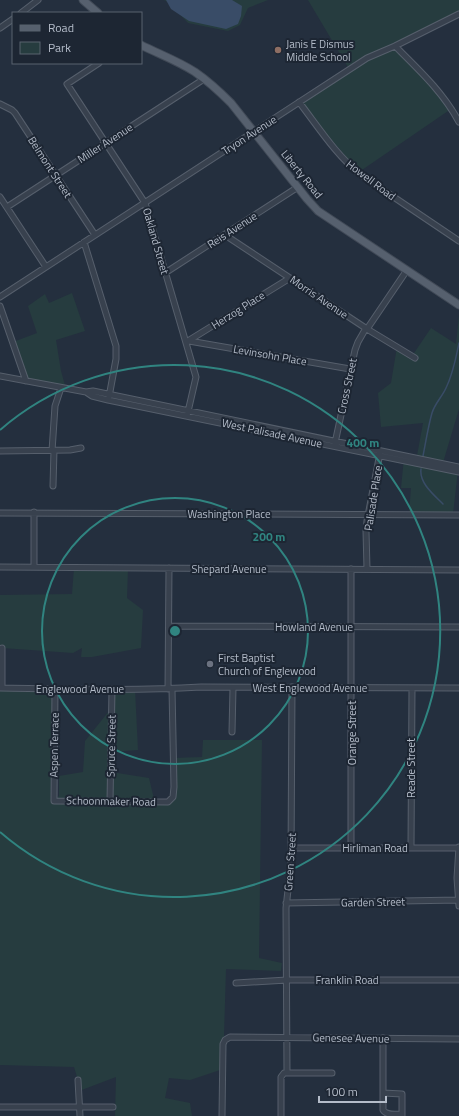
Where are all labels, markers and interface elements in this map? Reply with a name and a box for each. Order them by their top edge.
legend [12,12,142,64]
text: Road [48,18,74,37]
place label: Janis E Dismus Middle School [286,36,354,65]
text: Park [48,38,71,57]
marker: Janis E Dismus Middle School [273,45,283,55]
street label: Tryon Avenue [218,111,280,159]
street label: Miller Avenue [74,119,136,167]
street label: Belmont Street [24,133,76,201]
street label: Liberty Road [277,146,327,202]
street label: Howell Road [343,156,399,204]
street label: Oakland Street [139,206,173,276]
street label: Reis Avenue [204,208,260,252]
street label: Morris Avenue [287,272,352,323]
street label: Herzog Place [208,287,268,333]
street label: Levinsohn Place [232,341,308,369]
street label: Cross Street [333,357,361,415]
street label: West Palisade Avenue [220,415,324,452]
text: 400 m [347,433,379,452]
street label: Palisade Place [360,464,386,532]
street label: Washington Place [188,506,271,522]
text: 200 m [253,527,285,546]
street label: Shepard Avenue [191,561,267,577]
street label: Howland Avenue [275,619,353,635]
centre of rings [168,624,182,638]
place label: First Baptist Church of Englewood [218,650,316,679]
marker: First Baptist Church of Englewood [205,659,215,669]
street label: West Englewood Avenue [253,680,368,696]
street label: Englewood Avenue [36,681,125,697]
street label: Orange Street [344,701,360,765]
street label: Aspen Terrace [45,712,63,778]
street label: Spruce Street [102,714,120,777]
street label: Reade Street [403,738,419,798]
street label: Schoonmaker Road [66,792,156,810]
street label: Green Street [280,832,300,892]
street label: Hirliman Road [342,840,408,856]
street label: Garden Street [341,893,405,911]
street label: Franklin Road [315,972,379,988]
street label: Genesee Avenue [312,1029,390,1047]
scale bar [319,1078,386,1104]
text: 100 m [325,1082,358,1101]

